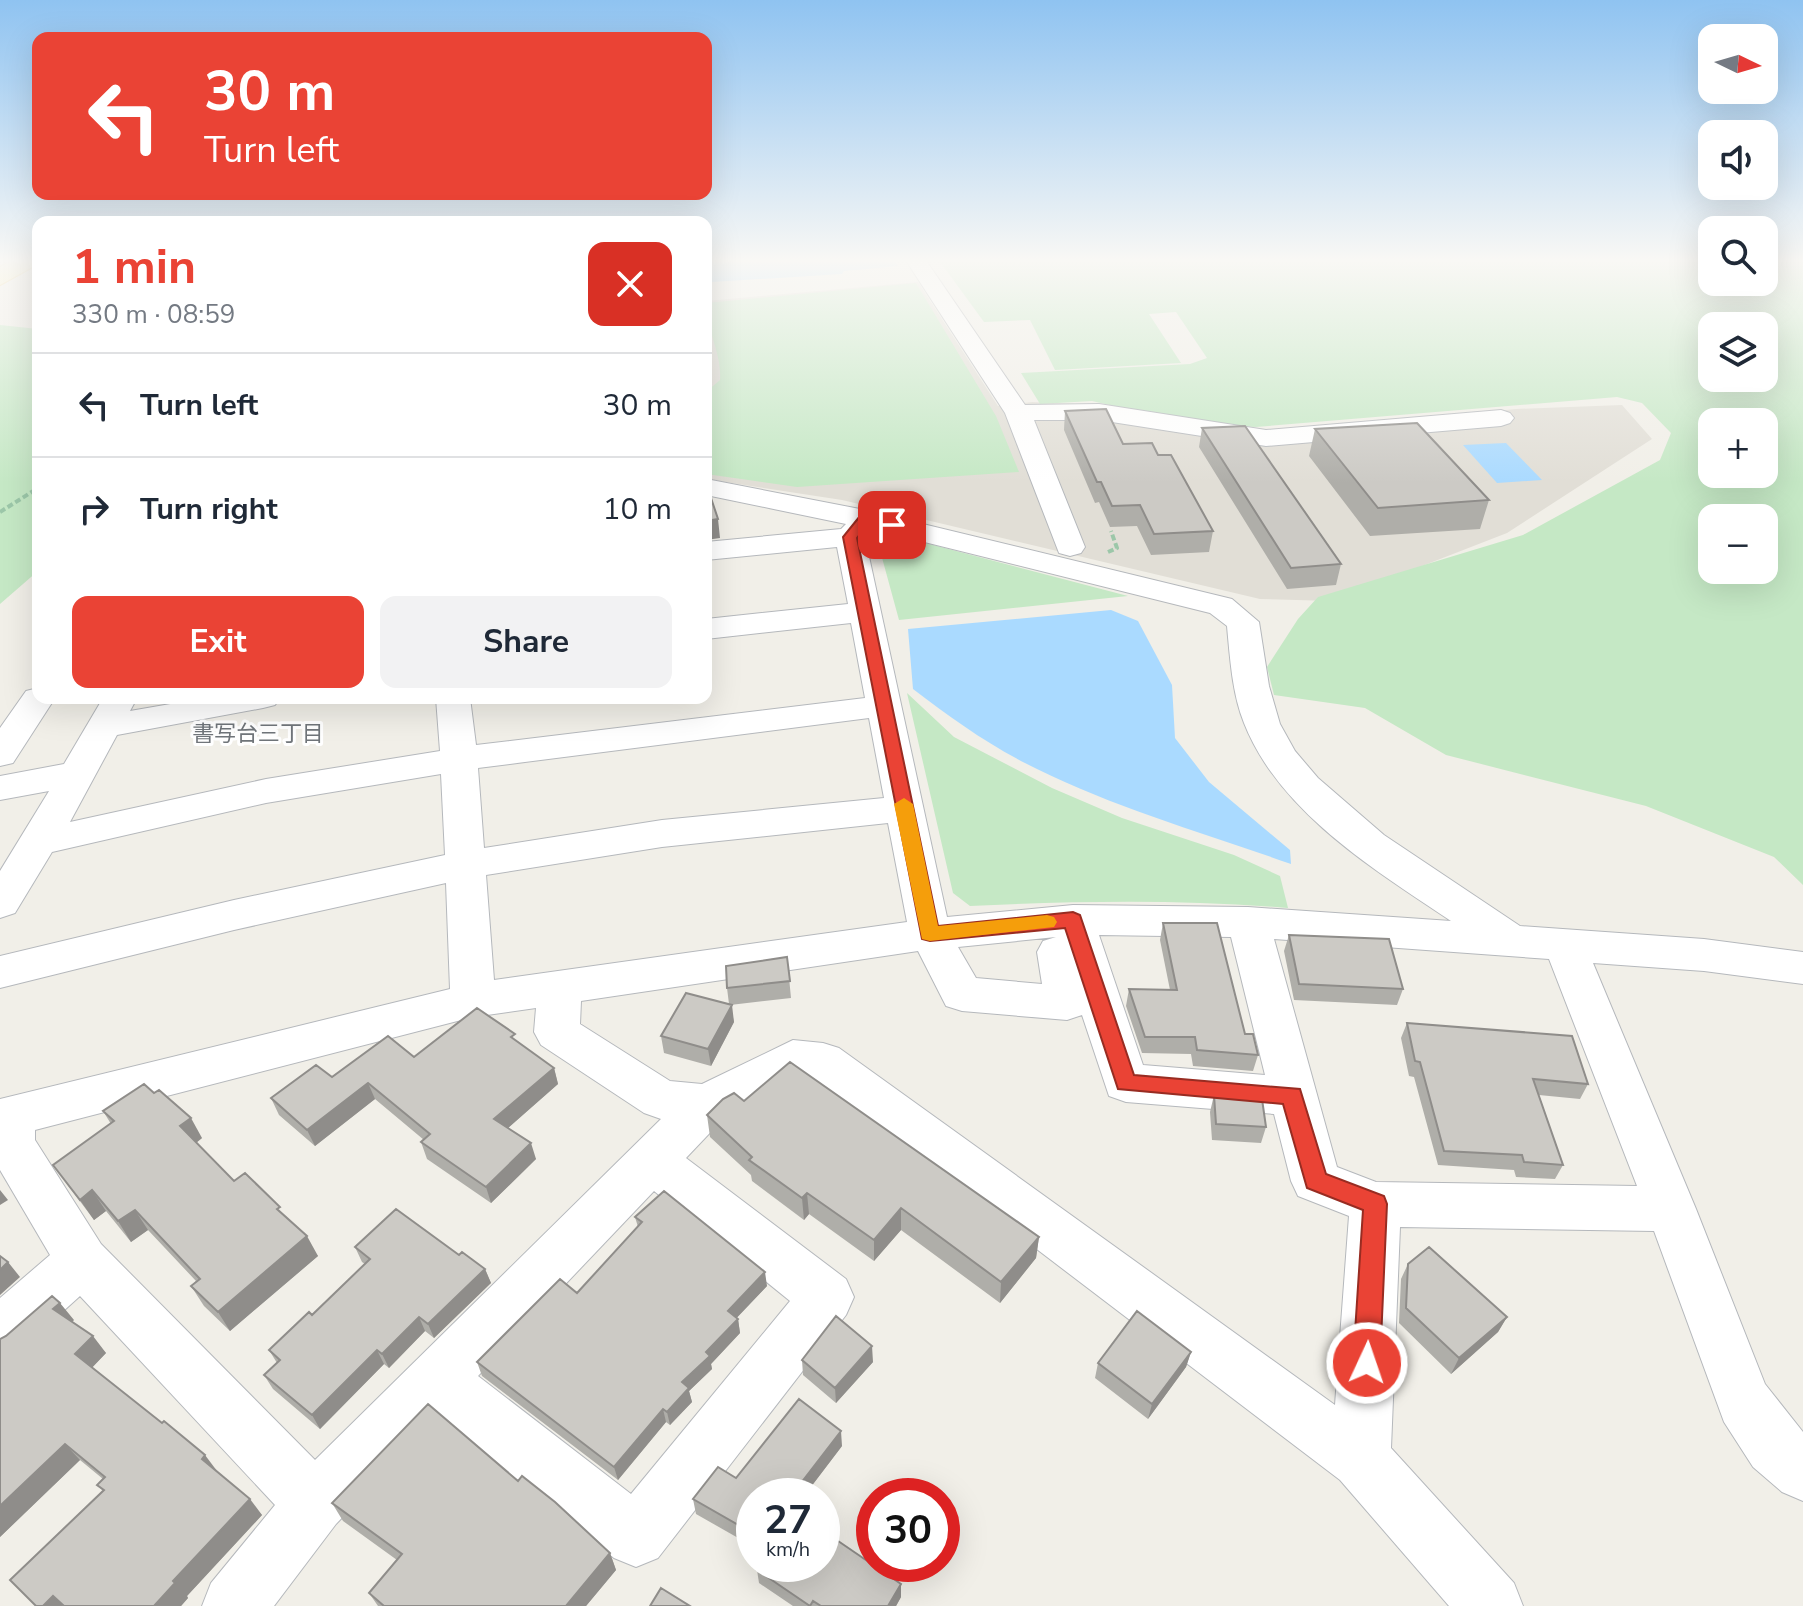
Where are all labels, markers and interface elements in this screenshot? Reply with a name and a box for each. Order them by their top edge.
north arrow [1698,24,1778,104]
map controls [1698,24,1778,584]
text: 30 m [204,53,335,130]
icon: left [72,64,176,168]
button: sound [1698,120,1778,200]
text: Turn left [204,126,339,175]
button: search [1698,216,1778,296]
text: 1 min [72,234,196,300]
button: close [588,242,672,326]
text: 330 m · 08:59 [72,297,235,332]
button: layers [1698,312,1778,392]
icon: left [72,383,116,427]
text: Turn left [140,385,258,426]
text: 30 m [603,385,672,426]
button: + [1698,408,1778,488]
icon: right [72,487,116,531]
text: Turn right [140,489,278,530]
text: 10 m [603,489,672,530]
pin [858,491,926,559]
icon: arrive [870,503,914,547]
button: − [1698,504,1778,584]
button: Exit [72,596,364,688]
button: Share [380,596,672,688]
district label: 書写台三丁目 [192,719,324,749]
position arrow [1325,1321,1409,1405]
speed limit sign: 30 [856,1478,960,1582]
text: 27 [764,1493,812,1547]
text: km/h [766,1536,810,1563]

